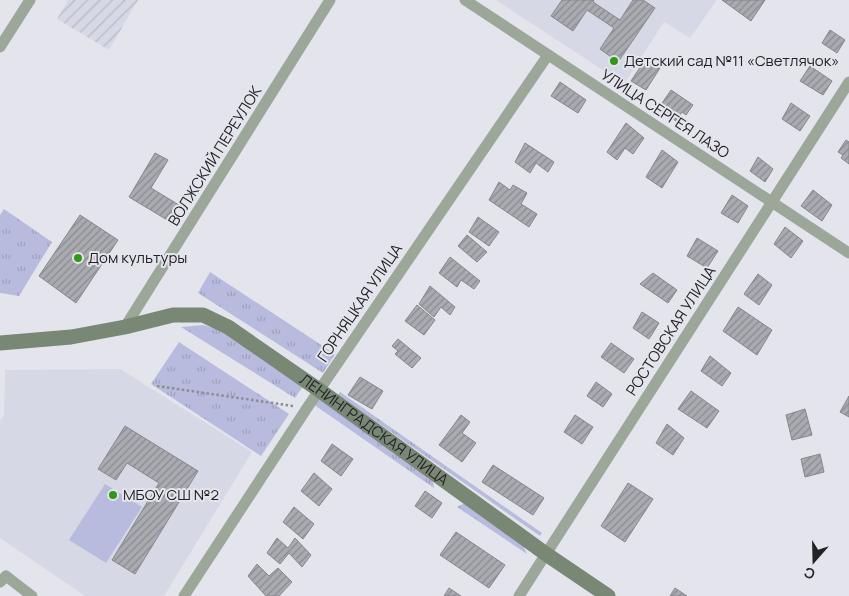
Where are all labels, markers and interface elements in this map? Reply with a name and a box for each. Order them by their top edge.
place label: Детский сад №11 «Светлячок» [624,50,839,71]
marker: Детский сад №11 «Светлячок» [608,55,620,67]
street label: УЛИЦА СЕРГЕЯ ЛАЗО [597,64,734,163]
street label: ВОЛЖСКИЙ ПЕРЕУЛОК [163,82,266,230]
street label: ГОРНЯЦКАЯ УЛИЦА [312,239,407,366]
place label: Дом культуры [88,247,187,268]
marker: Дом культуры [72,252,84,264]
street label: РОСТОВСКАЯ УЛИЦА [621,261,721,400]
street label: ЛЕНИНГРАДСКАЯ УЛИЦА [296,369,453,491]
place label: МБОУ СШ №2 [123,484,219,505]
marker: МБОУ СШ №2 [107,489,119,501]
north arrow [789,536,839,586]
text: С [801,563,817,584]

